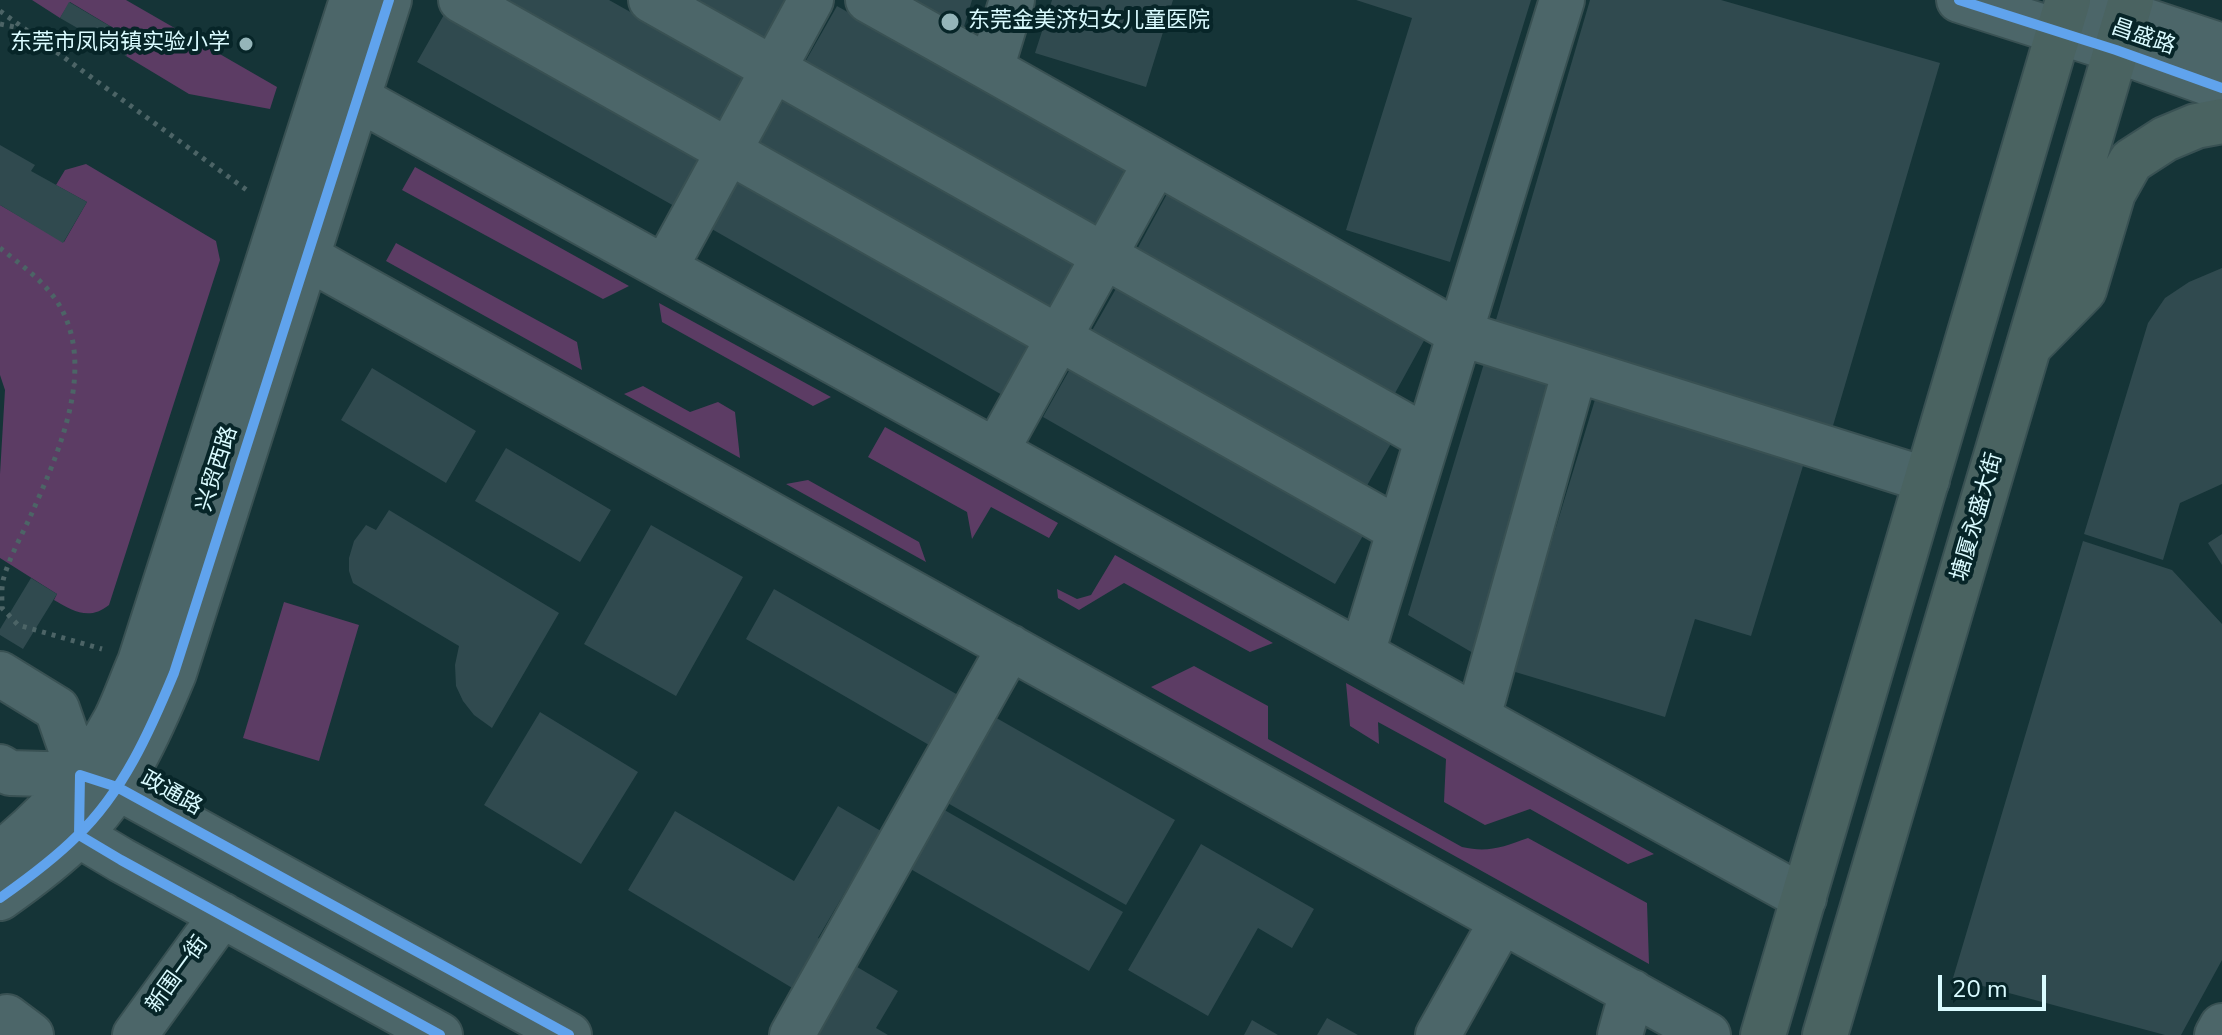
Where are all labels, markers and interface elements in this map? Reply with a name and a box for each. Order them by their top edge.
place label: 东莞金美济妇女儿童医院 [968,9,1210,35]
marker: 东莞金美济妇女儿童医院 [939,11,961,33]
street label: 昌盛路 [2108,15,2178,61]
place label: 东莞市凤岗镇实验小学 [10,31,230,57]
marker: 东莞市凤岗镇实验小学 [237,35,255,53]
street label: 兴贸西路 [192,423,244,515]
street label: 塘厦永盛大街 [1947,450,2009,584]
street label: 政通路 [136,766,206,822]
street label: 新围一街 [141,932,215,1018]
scale bar [1942,959,2050,1009]
text: 20 m [1952,973,2008,1005]

